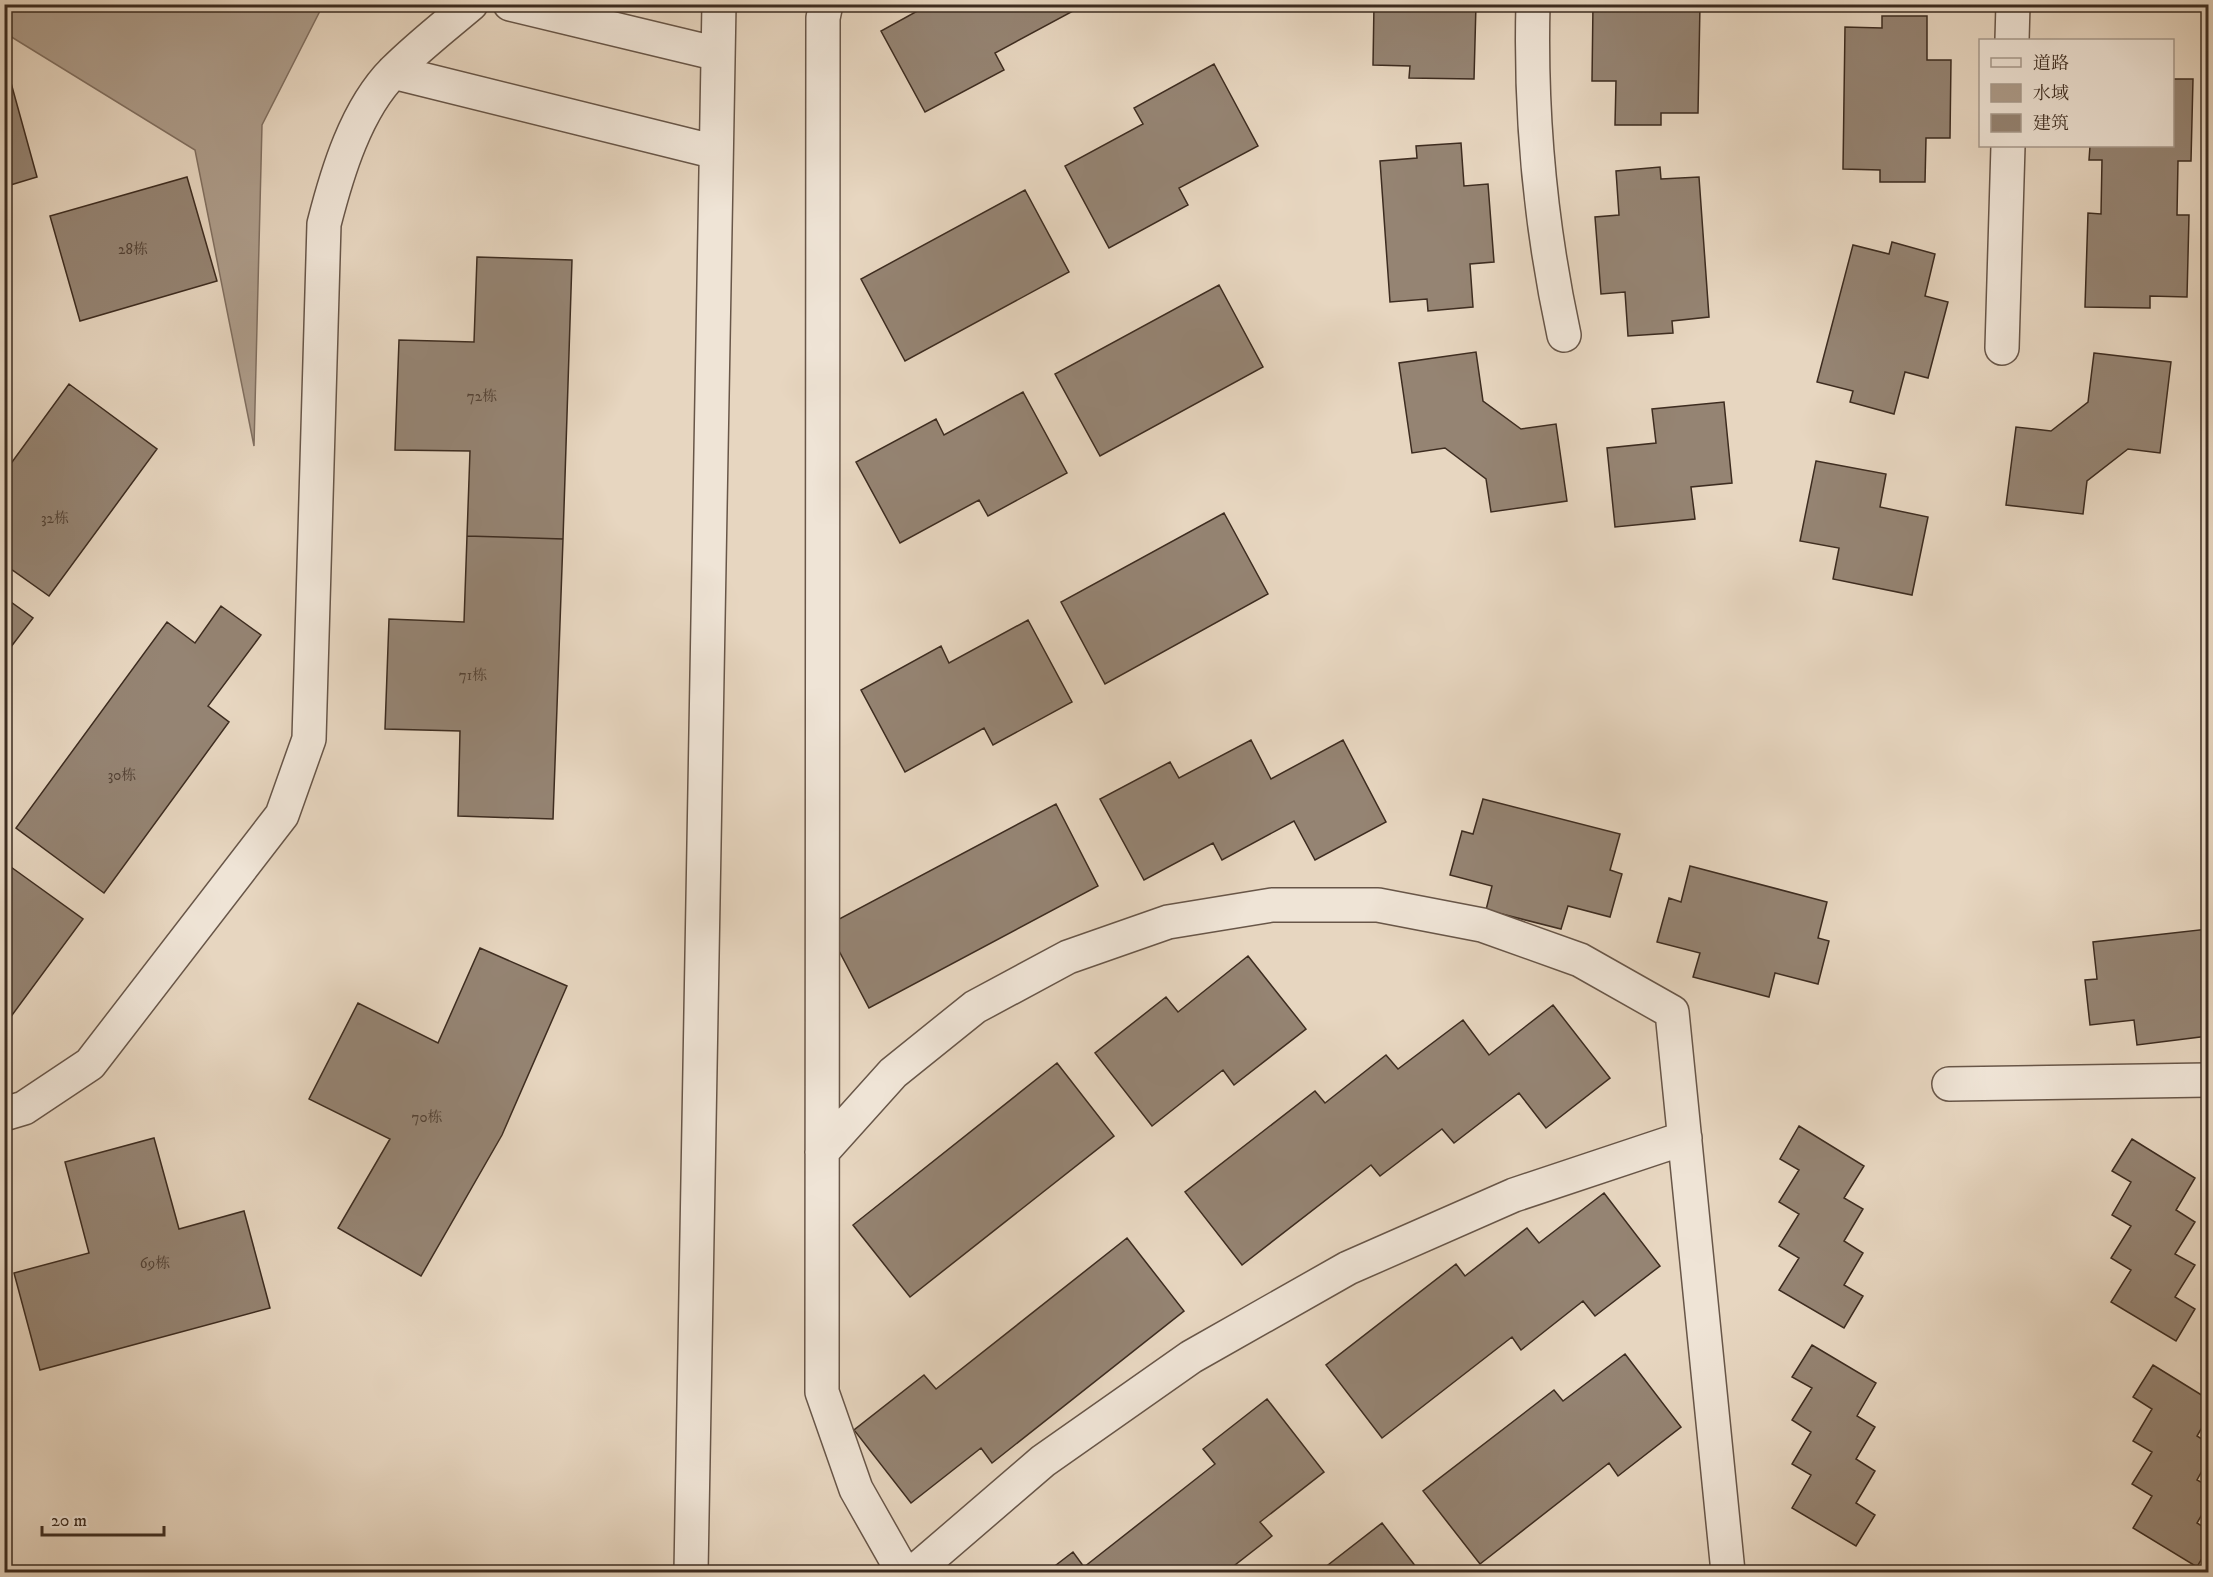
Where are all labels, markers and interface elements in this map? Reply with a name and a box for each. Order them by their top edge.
legend [1979,39,2174,147]
text: 道路 [2033,53,2069,75]
text: 水域 [2033,83,2069,105]
text: 建筑 [2033,113,2069,135]
house number: 28栋 [118,240,148,259]
house number: 72栋 [467,387,497,406]
house number: 32栋 [41,509,69,528]
house number: 71栋 [459,666,487,685]
house number: 30栋 [108,766,136,785]
house number: 70栋 [412,1108,442,1127]
house number: 69栋 [140,1254,170,1273]
scale bar [42,1499,164,1537]
text: 20 m [51,1510,87,1532]

